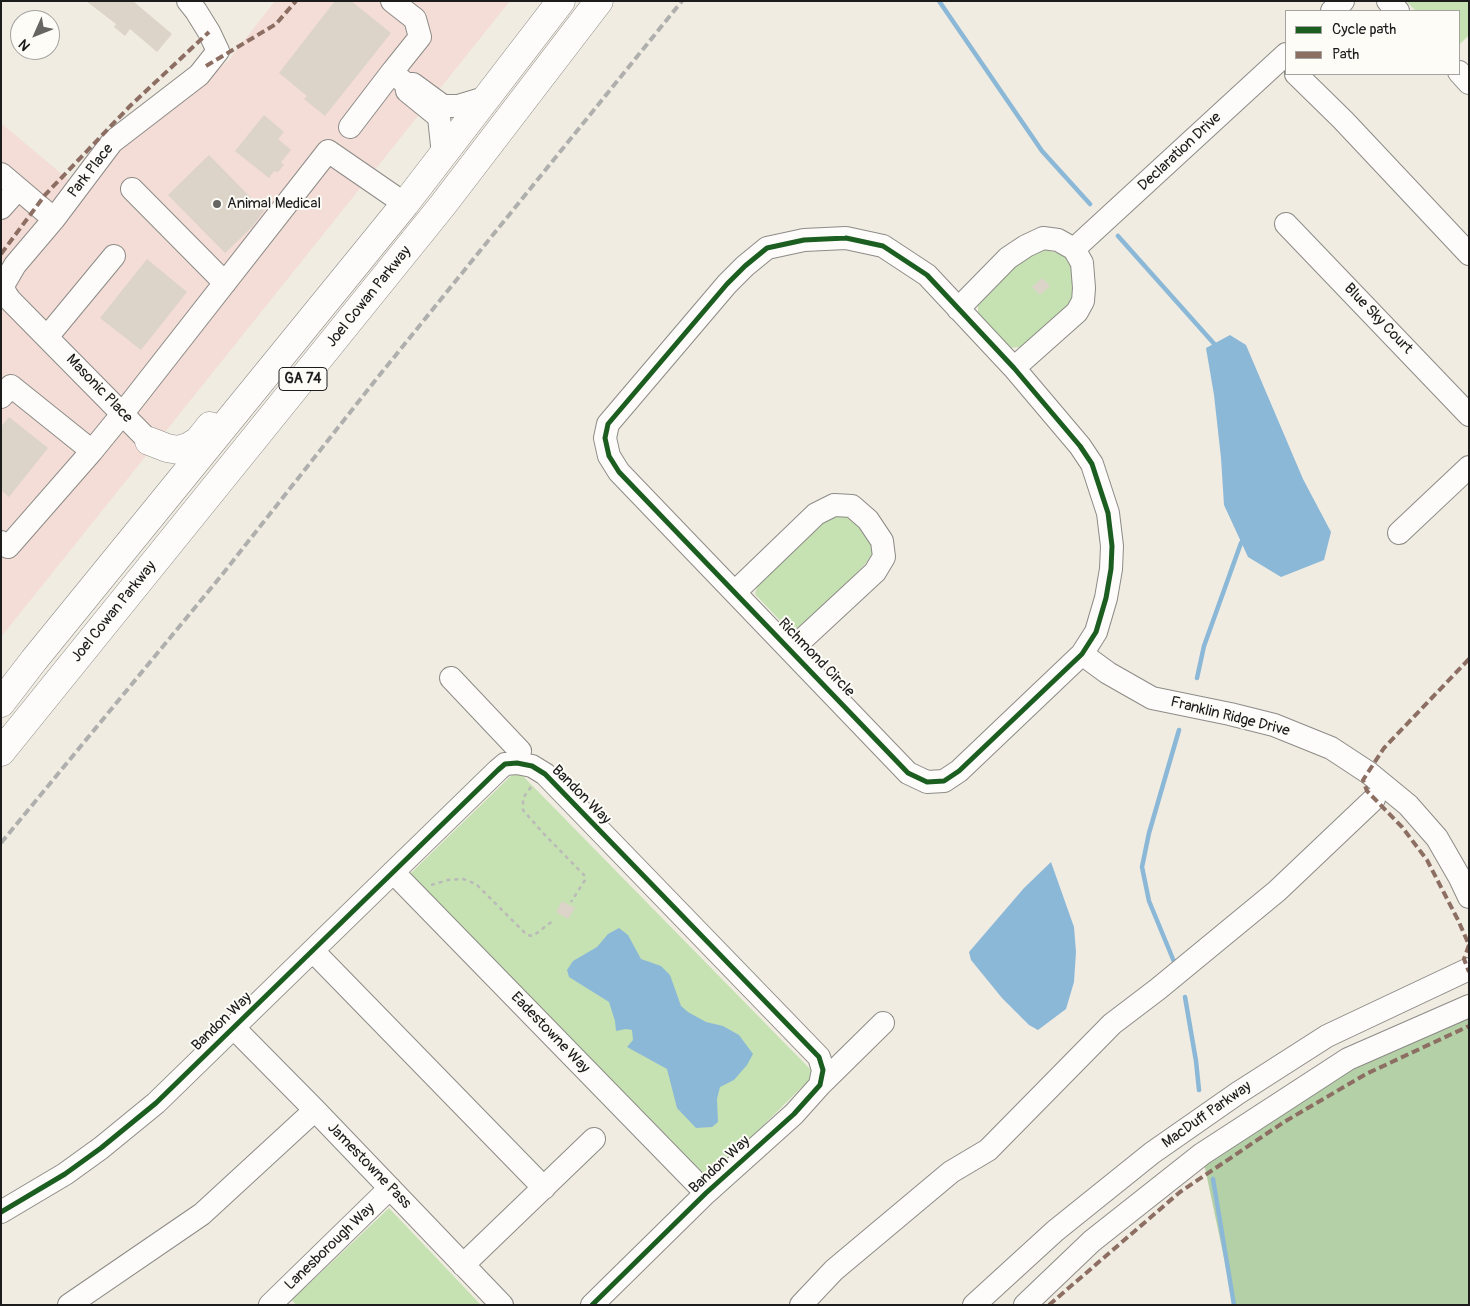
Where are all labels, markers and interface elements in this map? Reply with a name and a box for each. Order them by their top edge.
north arrow [10,10,60,60]
legend [1285,10,1460,75]
text: Cycle path [1332,20,1396,39]
text: N [15,36,34,54]
text: Path [1332,45,1359,64]
street label: Declaration Drive [1135,109,1225,195]
street label: Park Place [64,140,118,202]
place label: Animal Medical [227,195,321,213]
marker: Animal Medical [211,198,223,210]
street label: Joel Cowan Parkway [323,243,415,351]
street label: Blue Sky Court [1340,280,1416,358]
street label: Masonic Place [62,351,136,427]
road number: GA 74 [279,368,327,390]
street label: Joel Cowan Parkway [68,558,160,666]
street label: Richmond Circle [774,615,858,701]
street label: Franklin Ridge Drive [1168,693,1292,741]
street label: Bandon Way [548,762,614,828]
street label: Bandon Way [188,989,256,1055]
street label: Eadestowne Way [507,989,593,1077]
street label: MacDuff Parkway [1159,1078,1255,1152]
street label: Jamestowne Pass [323,1119,415,1213]
street label: Bandon Way [686,1132,754,1198]
street label: Lanesborough Way [281,1200,379,1294]

